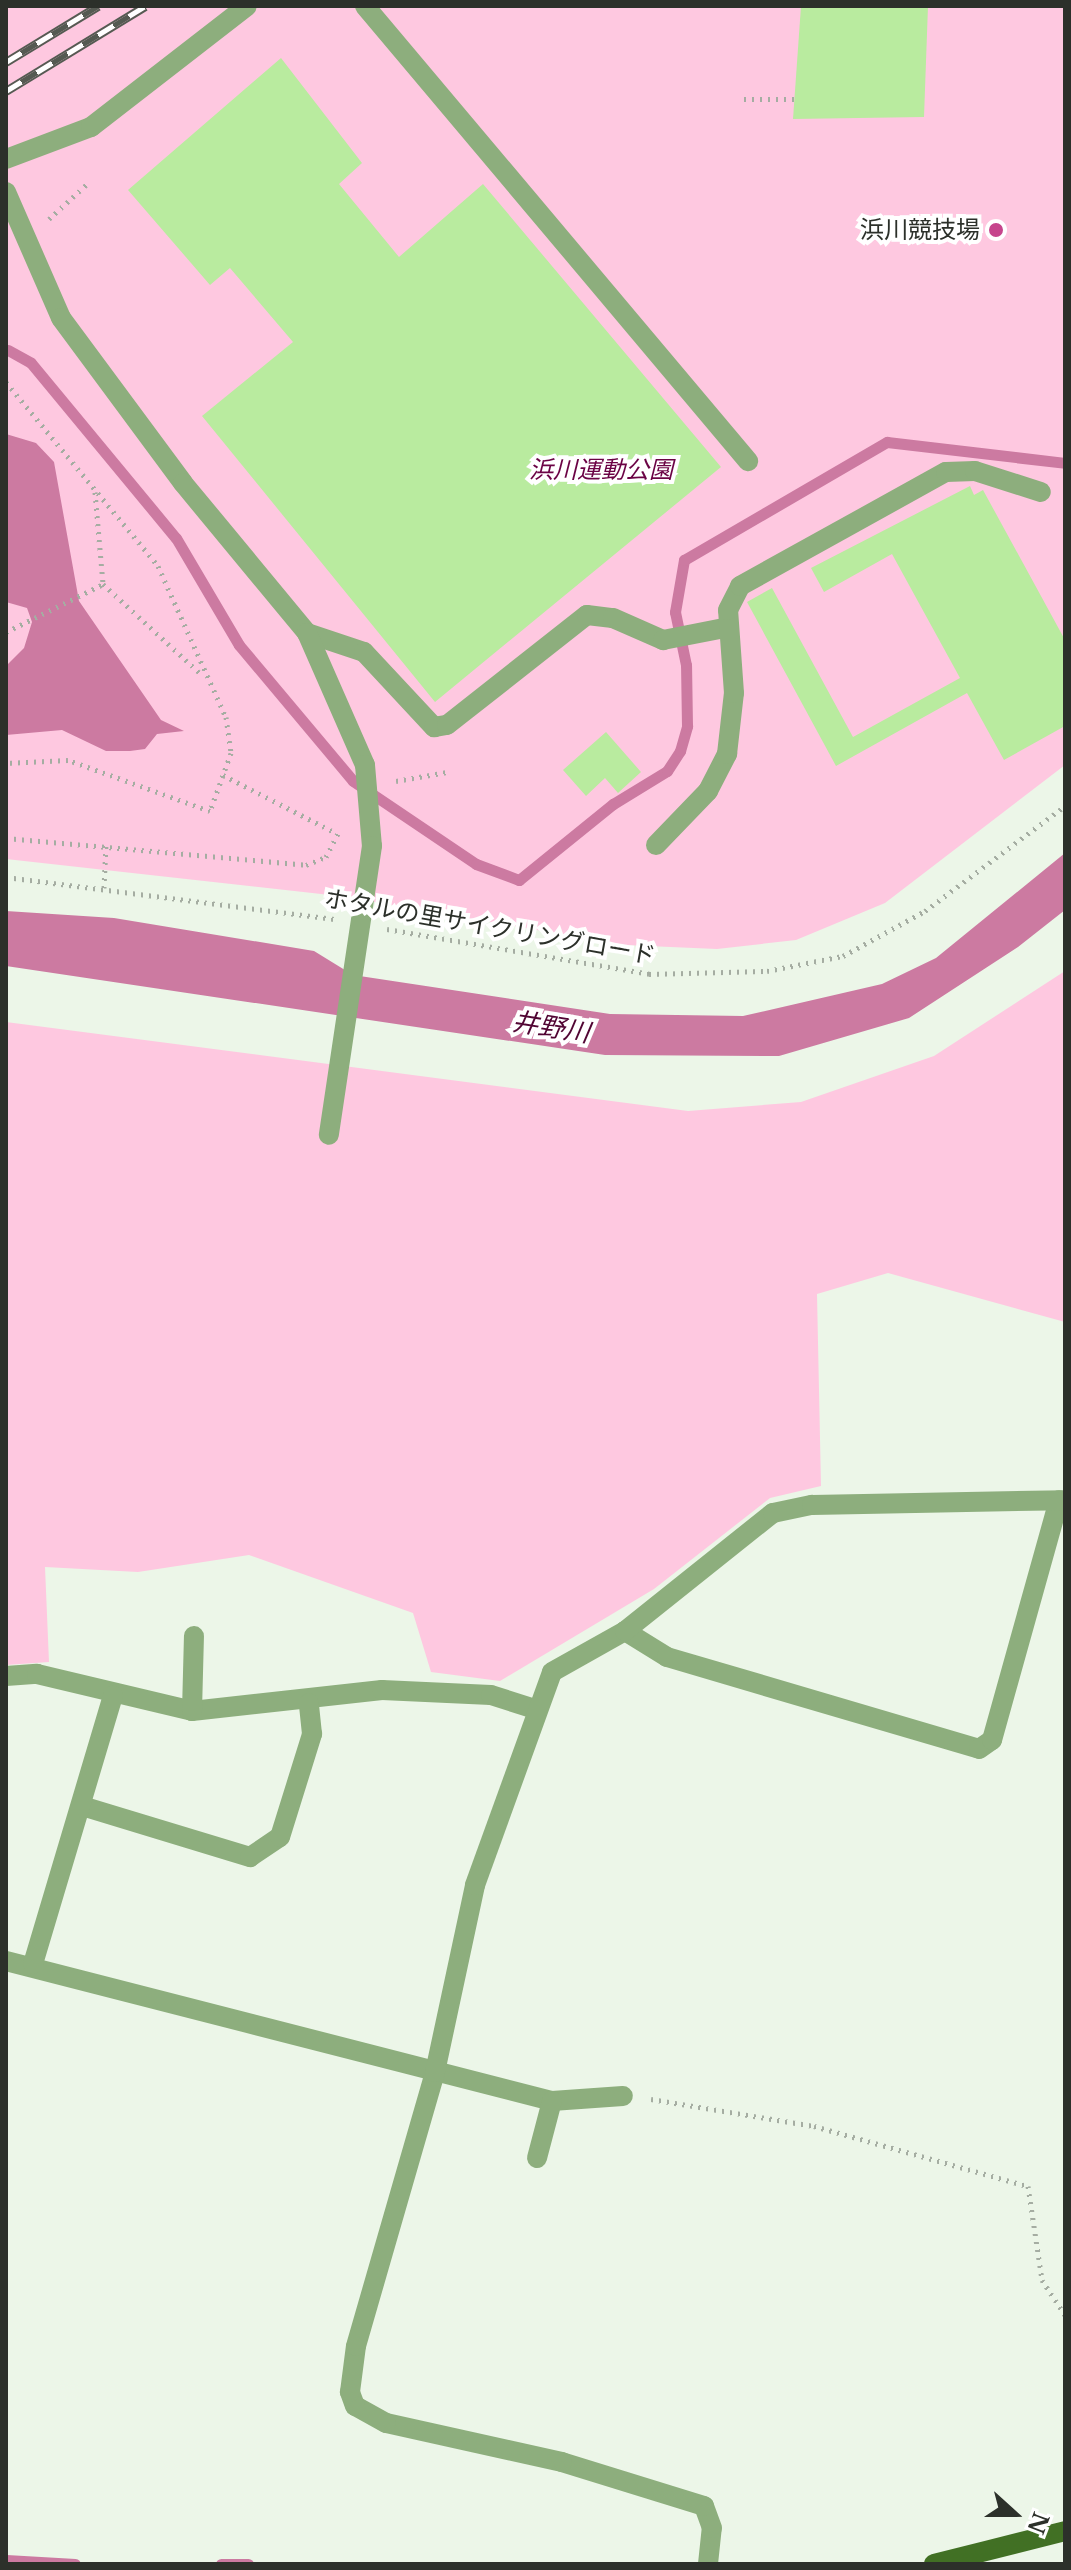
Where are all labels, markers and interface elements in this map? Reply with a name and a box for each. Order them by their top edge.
place label: 浜川競技場 [860,216,980,244]
marker: 浜川競技場 [987,221,1005,239]
park label: 浜川運動公園 [529,456,673,484]
street label: ホタルの里サイクリングロード [322,884,658,970]
water label: 井野川 [510,1006,592,1050]
north arrow [975,2474,1055,2554]
text: N [1022,2508,1054,2537]

